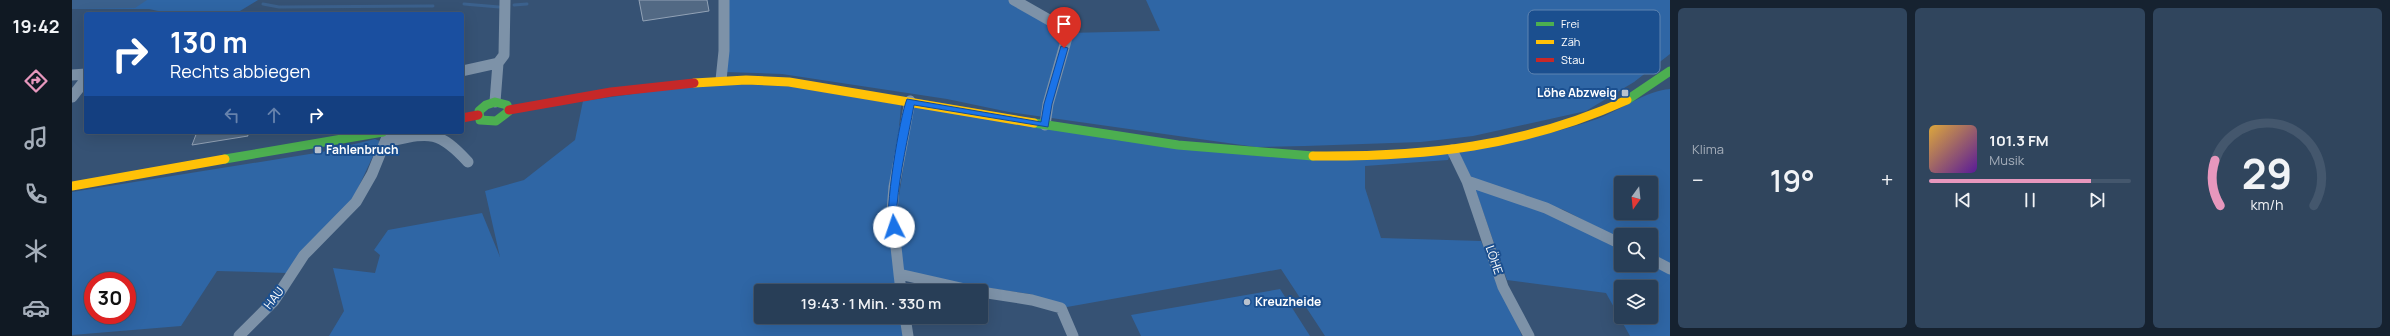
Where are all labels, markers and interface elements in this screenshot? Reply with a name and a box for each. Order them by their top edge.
pin [1047,7.0,1081,48]
legend [1528,10,1660,74]
icon: arrive [1053,13,1075,35]
text: 19:42 [13,14,59,38]
text: Frei [1561,16,1579,31]
text: 130 m [170,23,248,61]
icon: right [104,28,156,80]
text: Zäh [1561,34,1580,49]
text: Stau [1561,52,1585,67]
text: Rechts abbiegen [170,59,310,83]
icon: directions [22,67,50,95]
place label: Löhe Abzweig [1537,84,1617,101]
marker: Löhe Abzweig [1620,88,1630,98]
icon: left [221,104,243,126]
icon: ahead [263,104,285,126]
icon: right [305,104,327,126]
icon: music [22,124,50,152]
text: 101.3 FM [1989,130,2049,151]
text: Klima [1692,140,1724,158]
place label: Fahlenbruch [326,141,398,158]
marker: Fahlenbruch [313,145,323,155]
text: 29 [2242,145,2293,201]
text: Musik [1989,151,2024,169]
text: 19° [1770,160,1815,201]
text: − [1692,165,1704,195]
text: + [1881,165,1893,195]
north arrow [1614,176,1658,220]
map controls [1614,176,1658,324]
icon: phone [22,180,50,208]
icon: previous [1952,189,1974,211]
icon: pause [2019,189,2041,211]
icon: next [2086,189,2108,211]
text: km/h [2251,195,2284,214]
position arrow [873,206,915,248]
button: search [1614,228,1658,272]
icon: climate [22,237,50,265]
street label: LÖHE [1482,243,1507,277]
speed limit sign: 30 [84,272,136,324]
button: layers [1614,280,1658,324]
street label: HAU [260,283,288,312]
text: 19:43 · 1 Min. · 330 m [801,293,941,314]
place label: Kreuzheide [1255,293,1321,310]
icon: car [22,294,50,322]
marker: Kreuzheide [1242,297,1252,307]

